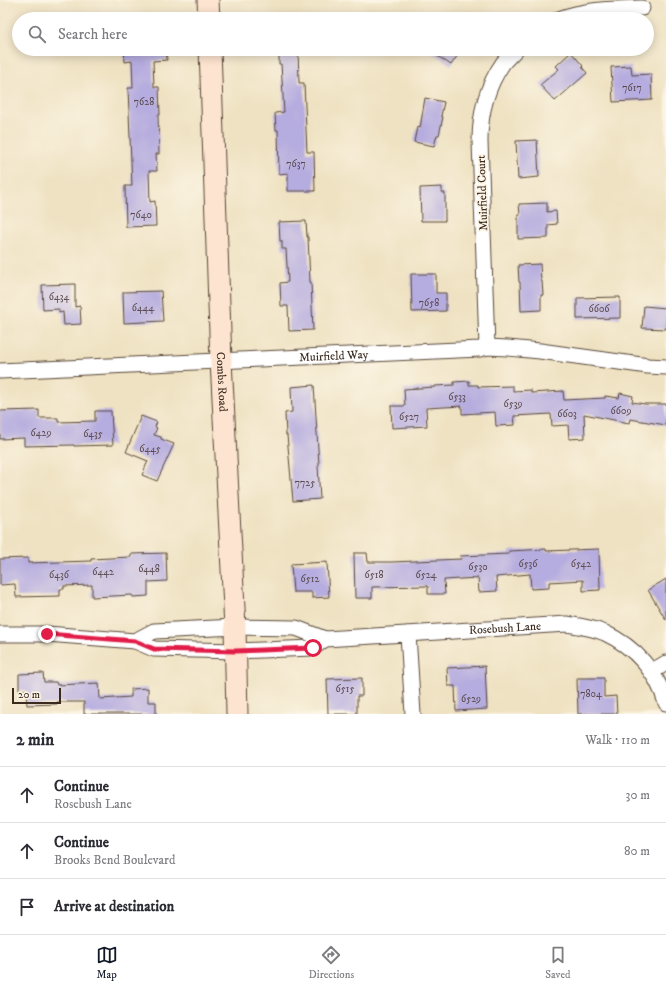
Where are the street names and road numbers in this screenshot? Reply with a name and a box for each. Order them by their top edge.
street label: Muirfield Court [474,155,491,231]
street label: Muirfield Way [299,347,369,365]
street label: Combs Road [213,352,231,412]
street label: Rosebush Lane [469,619,542,638]

